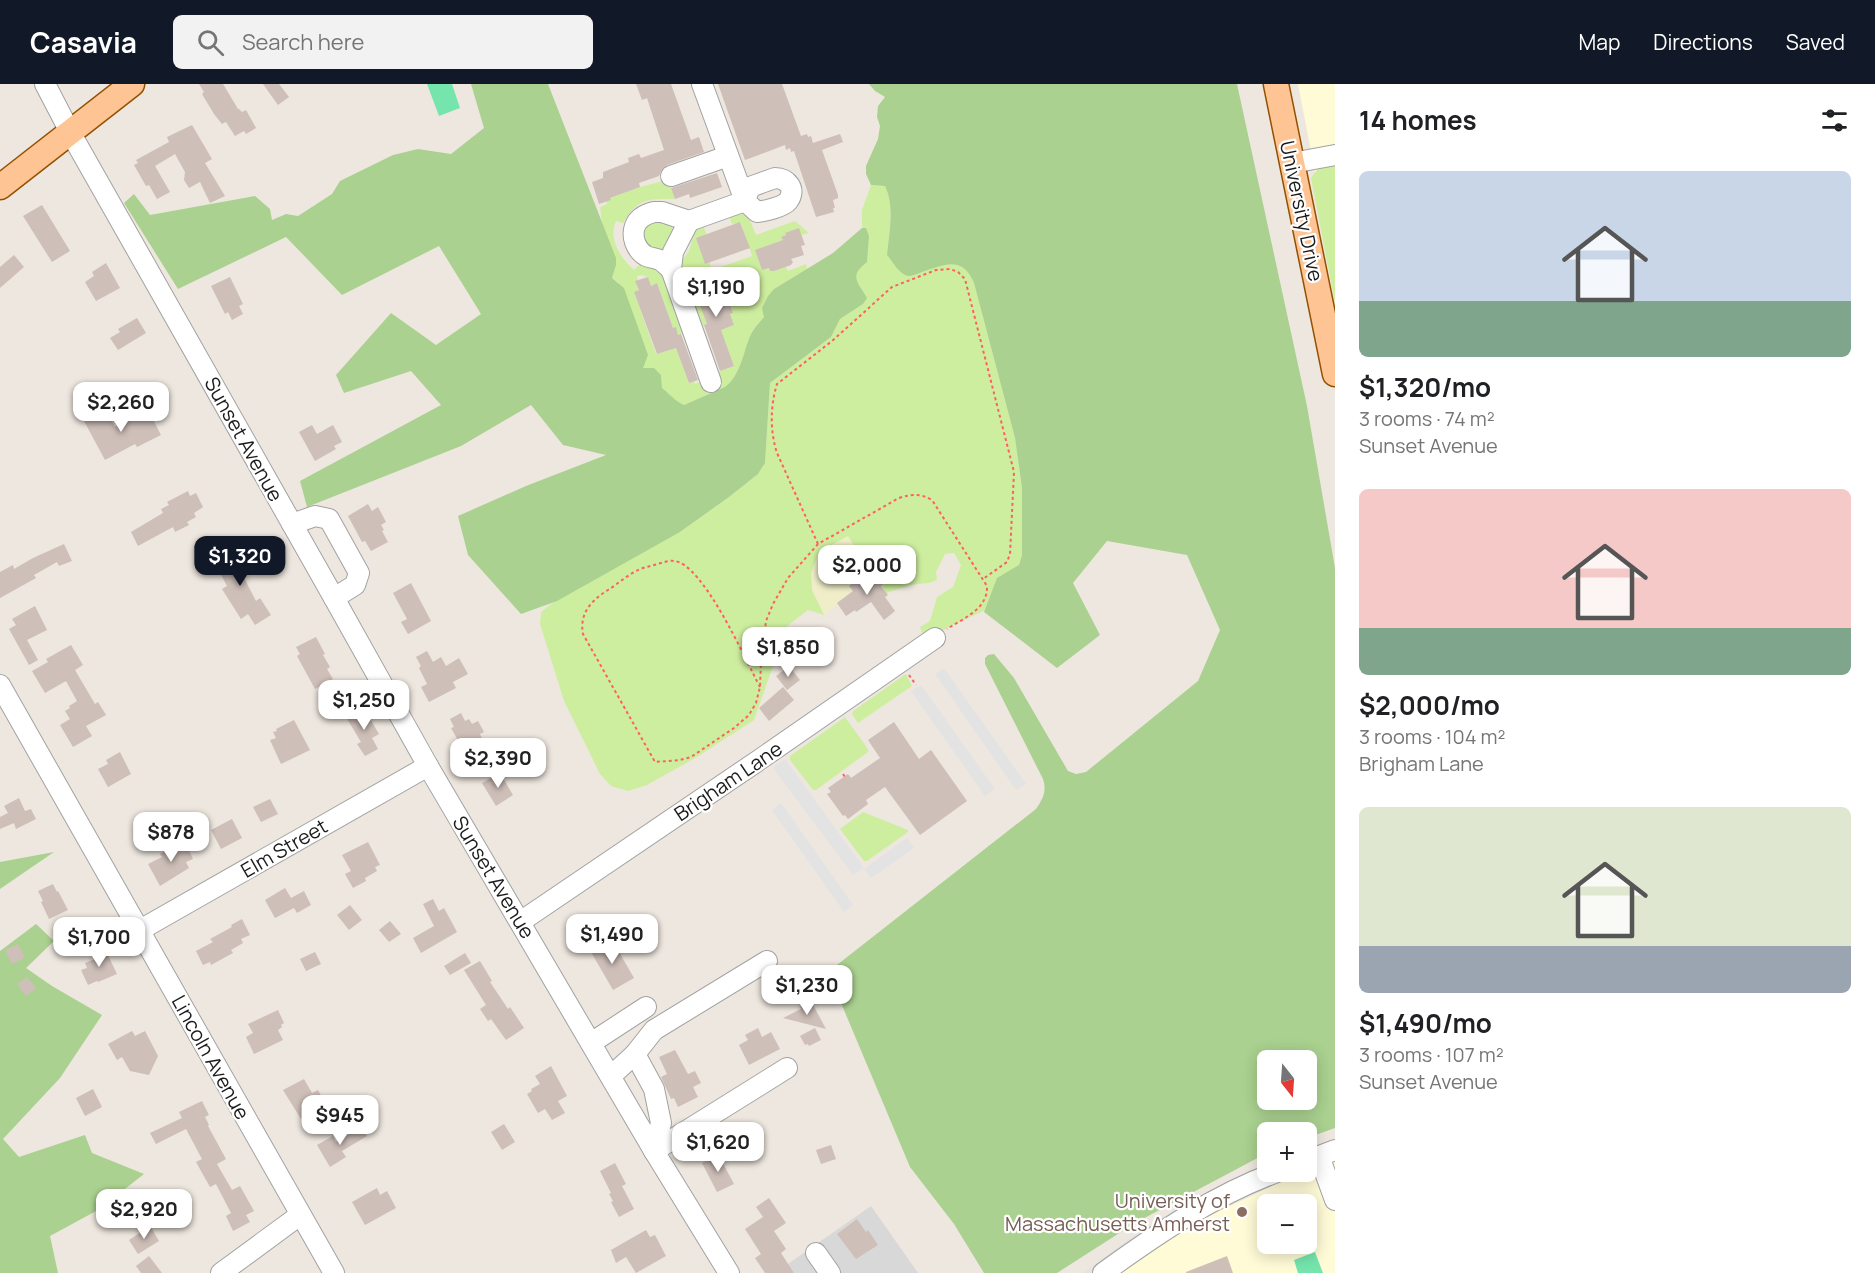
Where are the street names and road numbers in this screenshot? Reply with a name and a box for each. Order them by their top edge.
street label: University Drive [1274,138,1330,284]
street label: Sunset Avenue [199,372,289,506]
street label: Brigham Lane [669,735,787,827]
street label: Sunset Avenue [447,811,541,943]
street label: Elm Street [236,812,332,884]
street label: Lincoln Avenue [166,990,256,1124]

